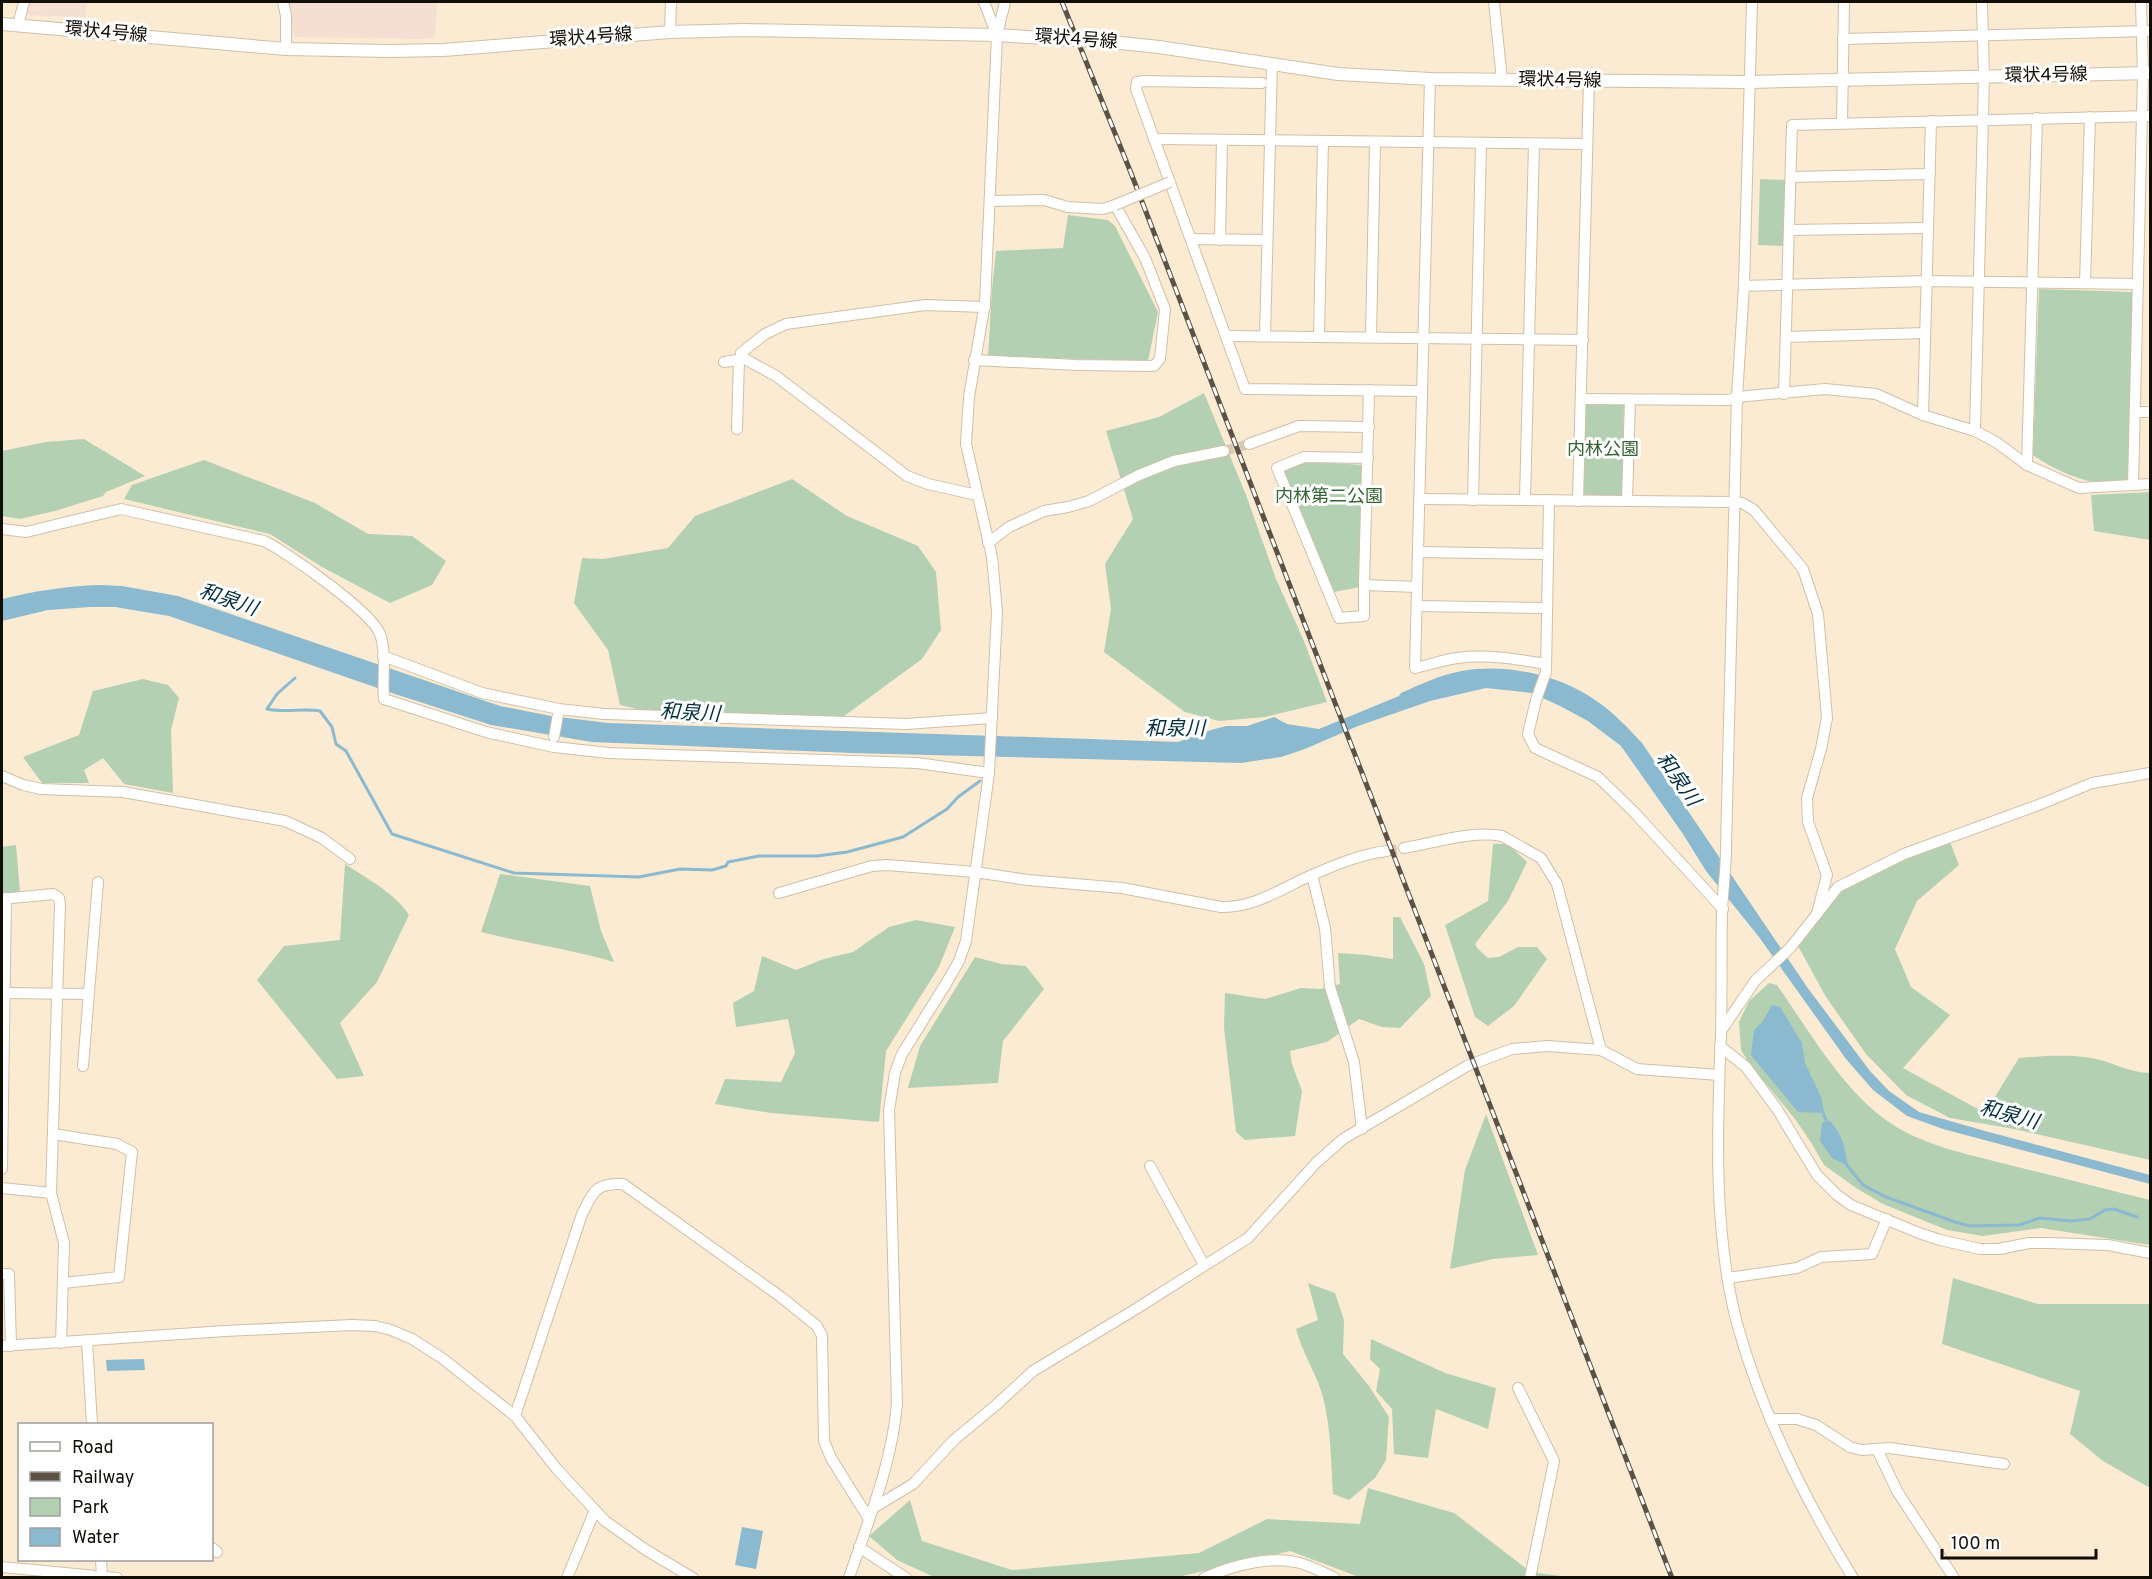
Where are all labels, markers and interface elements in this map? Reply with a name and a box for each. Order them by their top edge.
street label: 環状4号線 [64,18,148,48]
street label: 環状4号線 [549,24,633,52]
street label: 環状4号線 [1034,26,1118,54]
street label: 環状4号線 [2004,64,2088,88]
street label: 環状4号線 [1518,69,1602,93]
park label: 内林公園 [1567,439,1639,462]
park label: 内林第二公園 [1275,486,1383,509]
water label: 和泉川 [195,579,262,624]
water label: 和泉川 [659,699,723,729]
water label: 和泉川 [1145,717,1207,743]
water label: 和泉川 [1649,748,1706,814]
water label: 和泉川 [1977,1096,2043,1137]
legend [18,1423,213,1561]
text: Road [72,1437,114,1460]
text: Railway [72,1467,134,1490]
text: Park [72,1497,109,1520]
scale bar [1942,1522,2096,1560]
text: Water [72,1527,119,1550]
text: 100 m [1951,1533,2000,1556]

